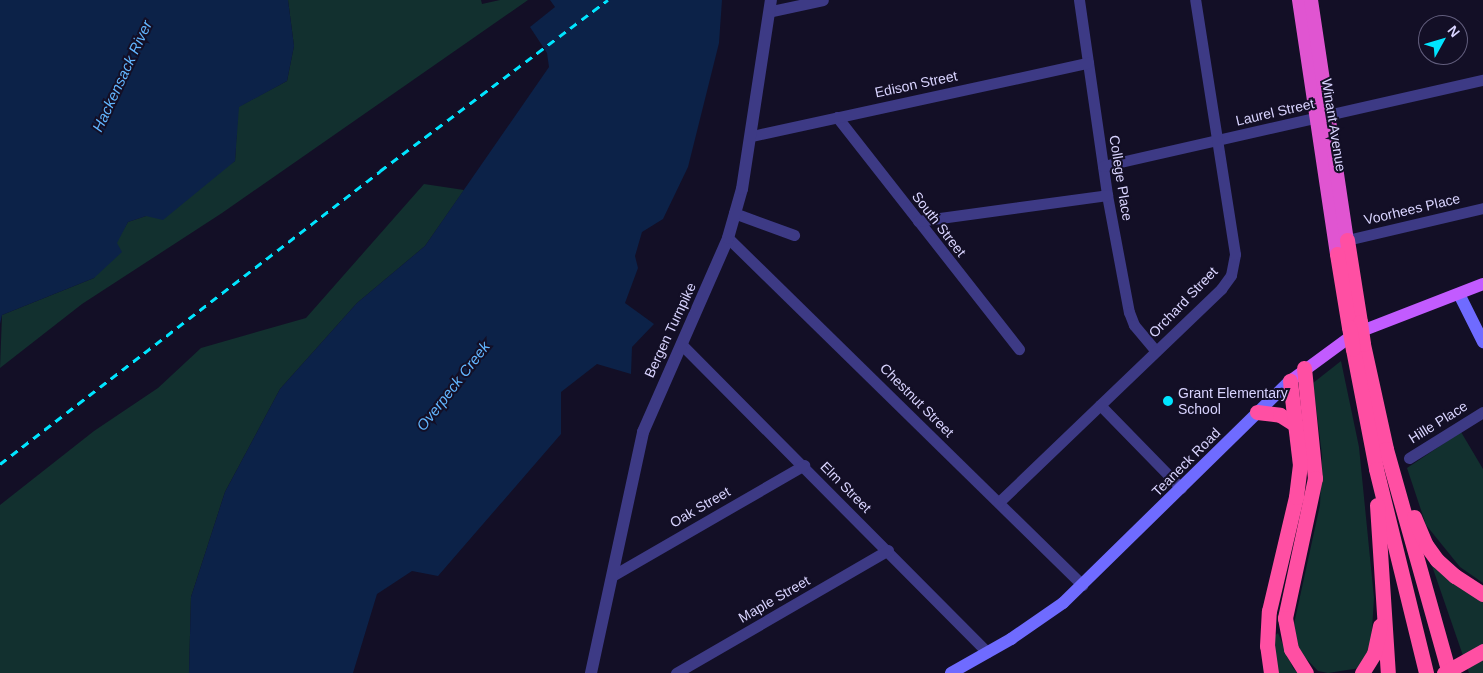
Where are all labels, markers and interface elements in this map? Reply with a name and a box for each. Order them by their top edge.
north arrow [1418,15,1468,65]
water label: Hackensack River [88,17,156,135]
text: N [1444,22,1463,40]
street label: Edison Street [873,67,959,101]
street label: Winant Avenue [1318,77,1350,173]
street label: Laurel Street [1234,95,1316,129]
street label: College Place [1106,134,1136,222]
street label: South Street [908,188,970,260]
street label: Voorhees Place [1362,190,1462,228]
street label: Orchard Street [1145,263,1221,341]
street label: Bergen Turnpike [641,280,699,380]
water label: Overpeck Creek [413,338,493,434]
street label: Chestnut Street [877,360,957,440]
place label: Grant Elementary School [1178,385,1288,418]
marker: Grant Elementary School [1162,395,1174,407]
street label: Hille Place [1406,397,1470,447]
street label: Teaneck Road [1148,424,1224,500]
street label: Elm Street [817,458,875,516]
street label: Oak Street [667,483,733,531]
street label: Maple Street [735,572,813,626]

